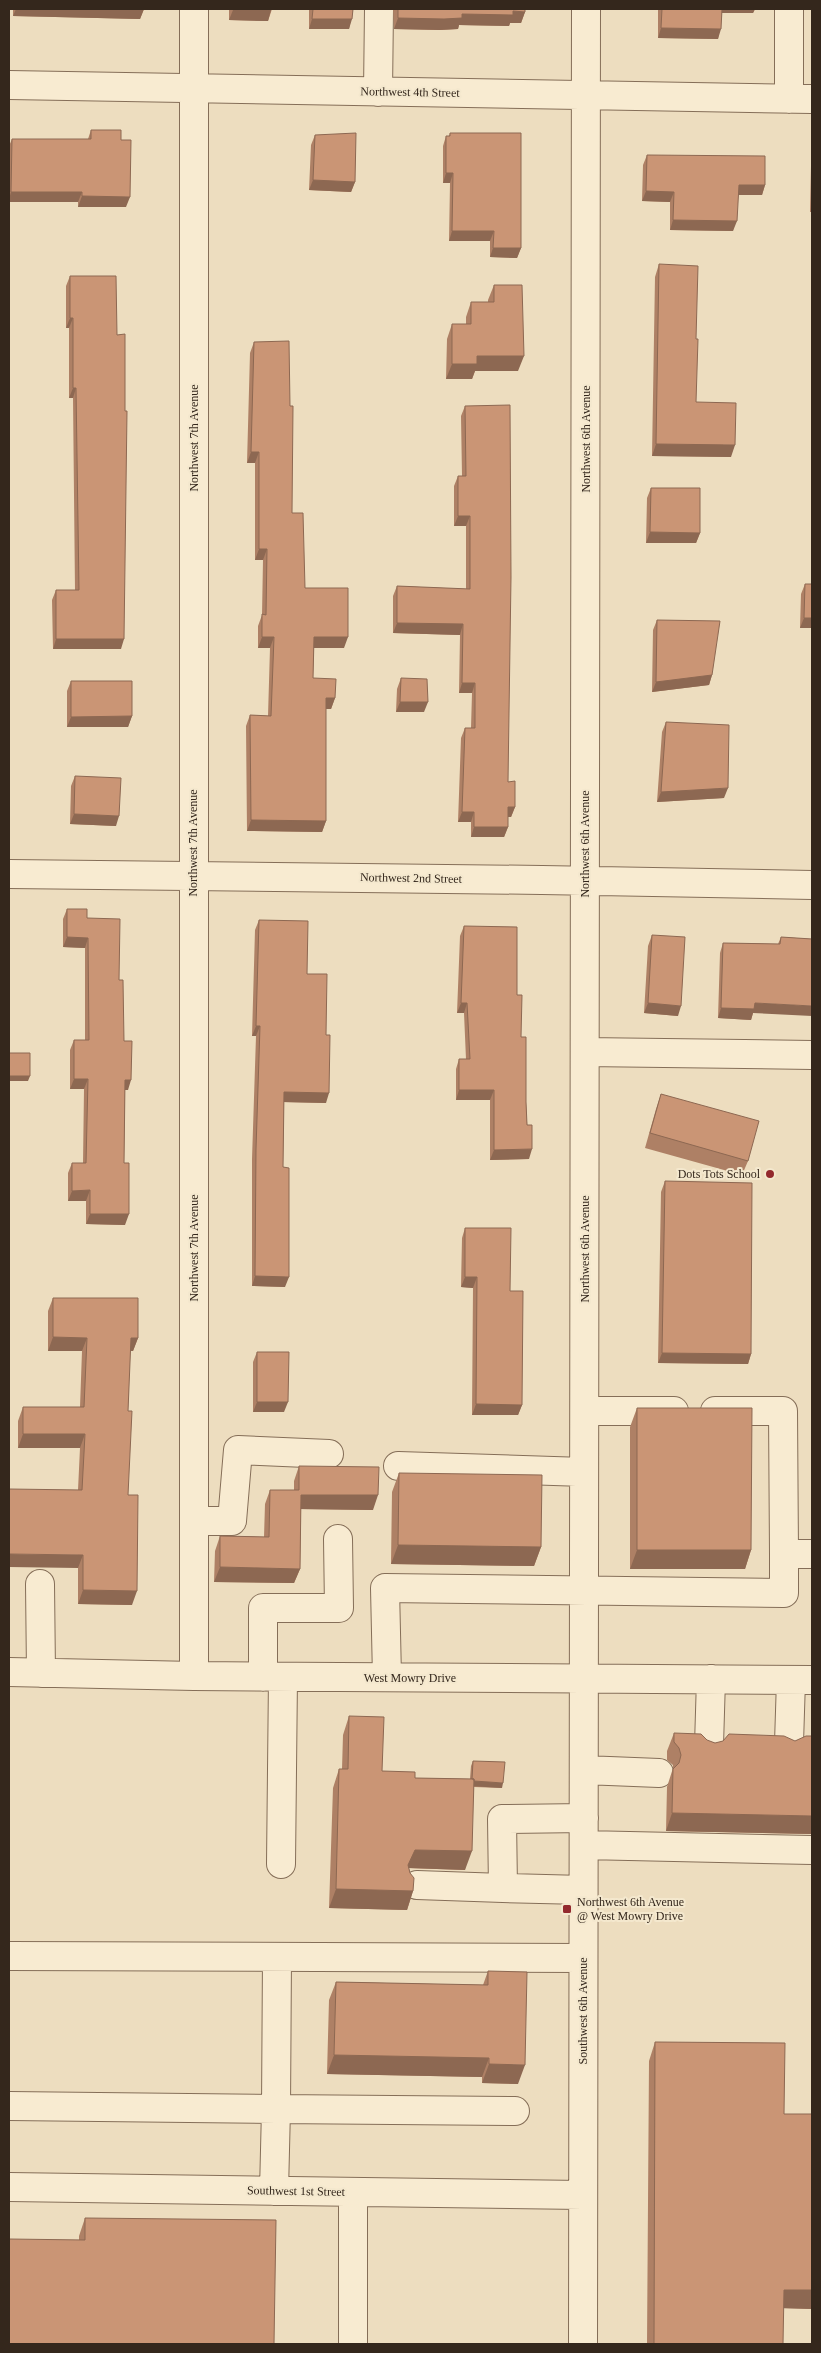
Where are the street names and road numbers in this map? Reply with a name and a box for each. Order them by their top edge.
street label: Northwest 4th Street [360,84,460,100]
street label: Northwest 7th Avenue [187,384,201,492]
street label: Northwest 6th Avenue [579,385,593,493]
street label: Northwest 7th Avenue [186,789,200,897]
street label: Northwest 6th Avenue [578,790,592,898]
street label: Northwest 2nd Street [360,870,463,886]
street label: Northwest 7th Avenue [187,1194,201,1302]
street label: Northwest 6th Avenue [578,1195,592,1303]
street label: West Mowry Drive [364,1671,456,1685]
street label: Southwest 6th Avenue [576,1957,590,2065]
street label: Southwest 1st Street [247,2183,346,2199]

